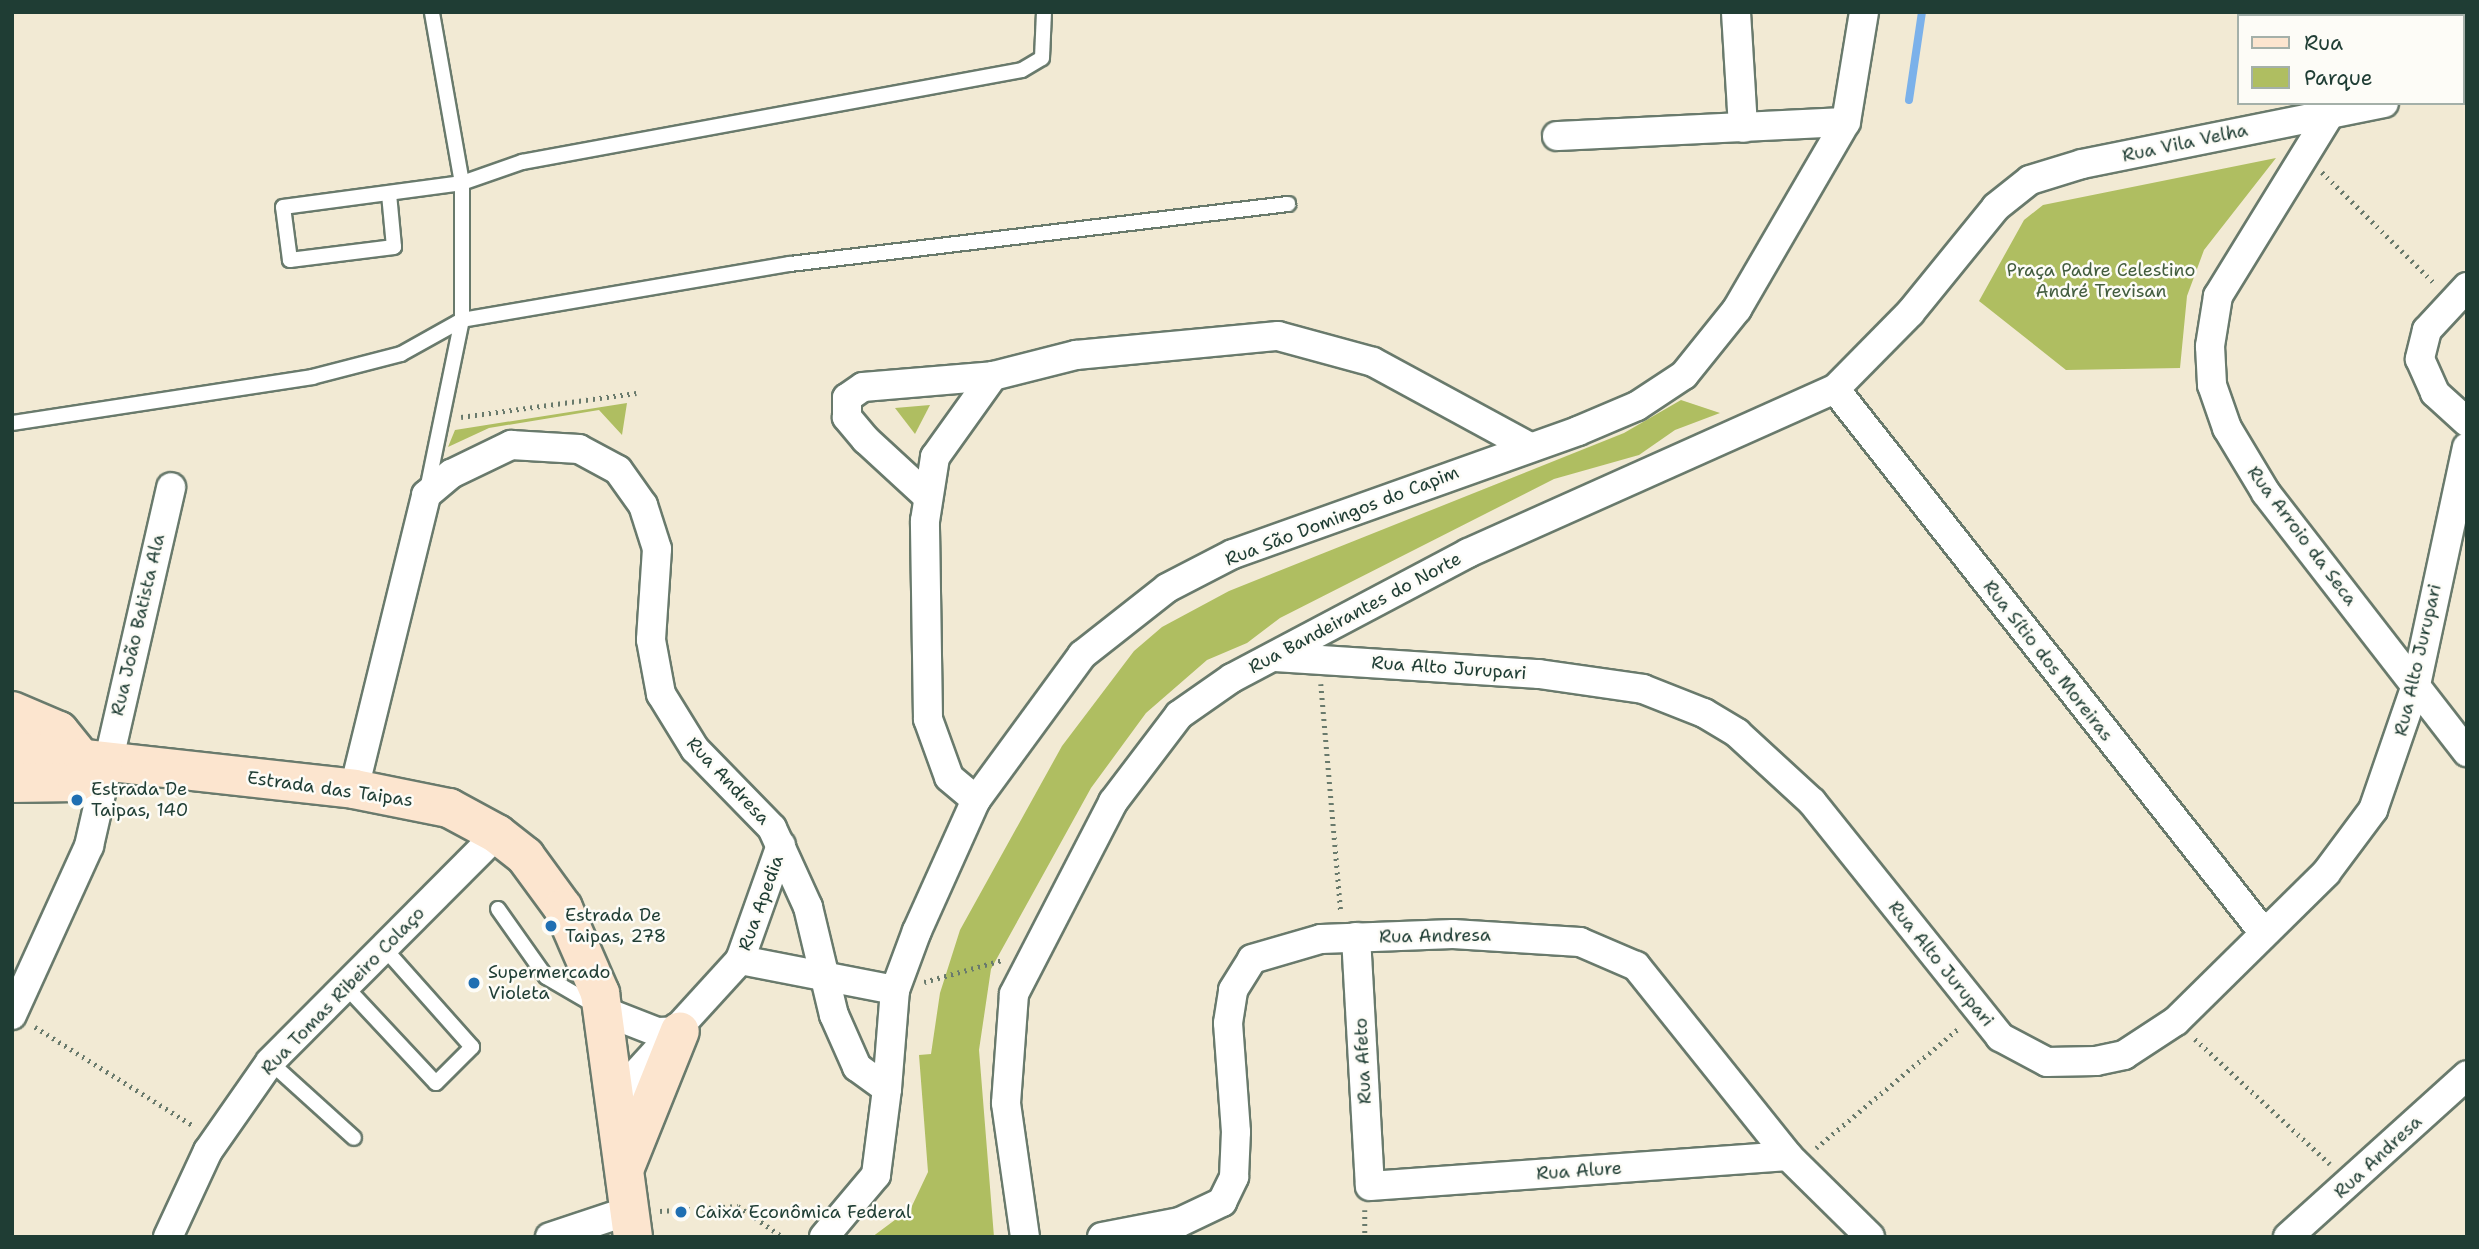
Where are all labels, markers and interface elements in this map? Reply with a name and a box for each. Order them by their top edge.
legend [2238,14,2465,105]
text: Rua [2304,29,2343,57]
text: Parque [2304,64,2373,92]
street label: Rua Vila Velha [2120,119,2250,167]
park label: Praça Padre Celestino André Trevisan [2007,260,2195,302]
street label: Rua São Domingos do Capim [1222,461,1462,571]
street label: Rua Arroio da Seca [2243,462,2361,610]
street label: Rua João Batista Ala [107,532,169,718]
street label: Rua Bandeirantes do Norte [1245,548,1465,678]
street label: Rua Sítio dos Moreiras [1978,576,2118,746]
street label: Rua Alto Jurupari [2390,582,2446,738]
street label: Rua Alto Jurupari [1371,652,1527,684]
street label: Rua Andresa [682,733,774,829]
street label: Estrada das Taipas [246,767,414,811]
place label: Estrada De Taipas, 140 [91,779,188,822]
marker: Estrada De Taipas, 140 [69,792,85,808]
street label: Rua Apedia [734,852,788,954]
street label: Rua Alto Jurupari [1884,897,1998,1031]
street label: Rua Tomas Ribeiro Colaço [257,902,429,1080]
place label: Estrada De Taipas, 278 [565,905,666,948]
marker: Estrada De Taipas, 278 [543,918,559,934]
street label: Rua Andresa [1379,924,1491,948]
place label: Supermercado Violeta [488,962,610,1004]
marker: Supermercado Violeta [466,975,482,991]
street label: Rua Afeto [1350,1017,1376,1105]
street label: Rua Andresa [2330,1111,2426,1203]
street label: Rua Alure [1536,1157,1622,1185]
place label: Caixa Econômica Federal [695,1201,911,1223]
marker: Caixa Econômica Federal [673,1204,689,1220]

